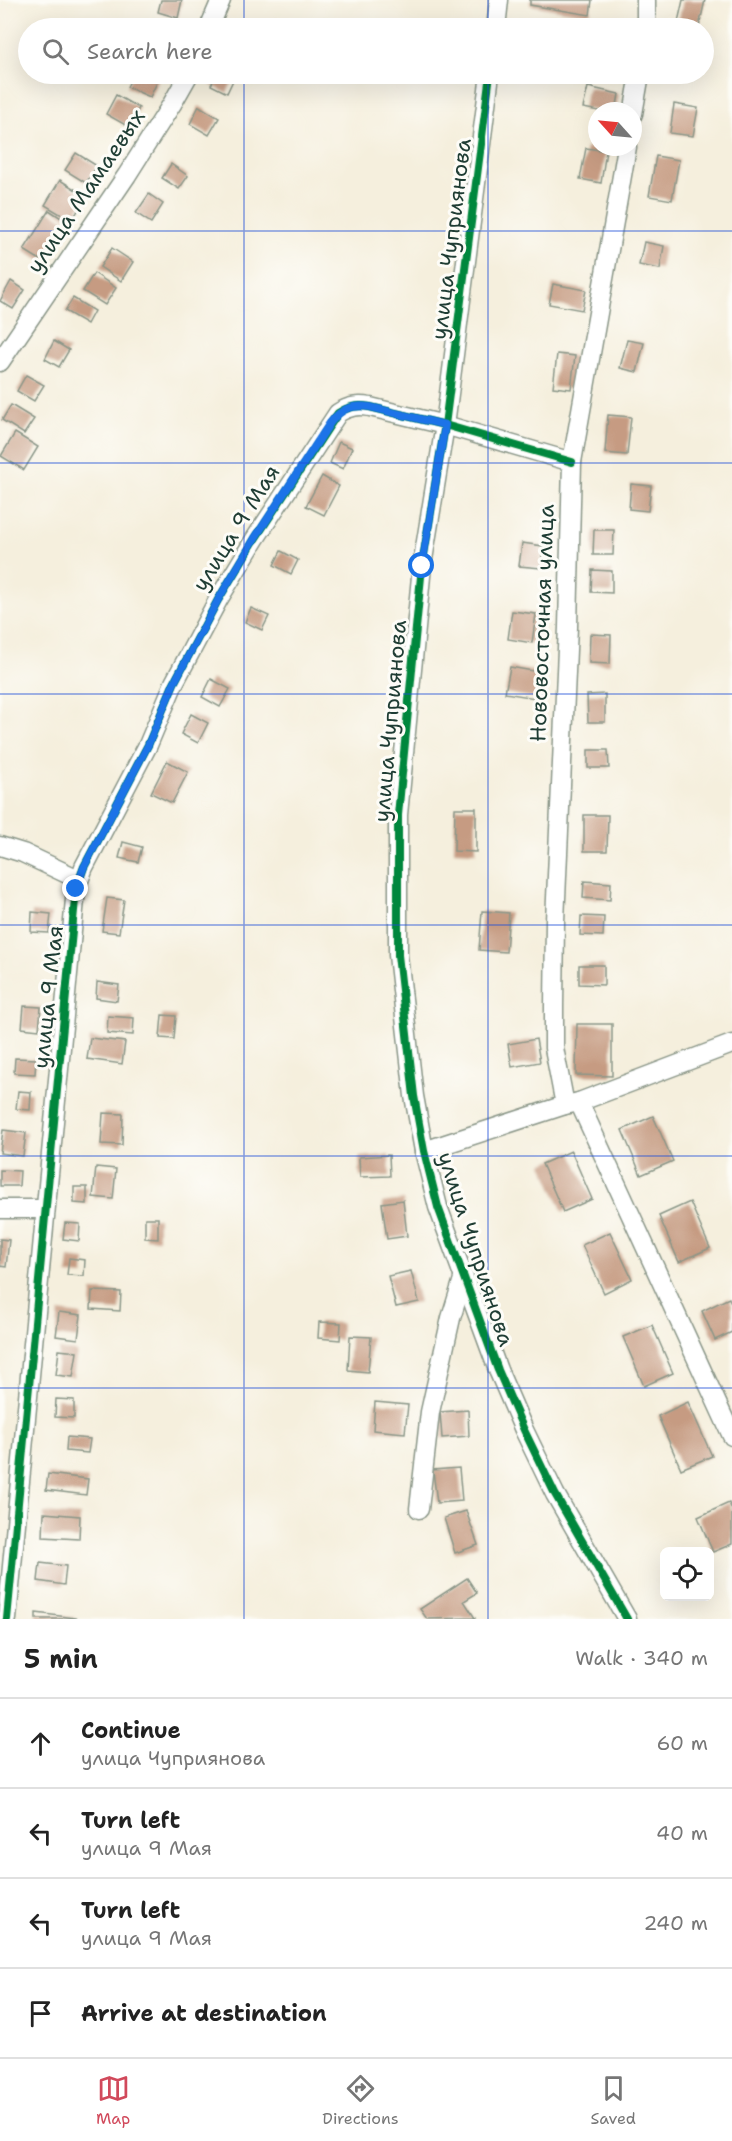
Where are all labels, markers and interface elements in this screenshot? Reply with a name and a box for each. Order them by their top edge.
search box [18,18,714,84]
icon: search [39,35,72,68]
text: Search here [87,37,213,66]
north arrow [588,102,642,156]
street label: улица Мамаевых [20,103,152,279]
street label: улица Чуприянова [424,136,478,341]
street label: улица 9 Мая [186,459,286,597]
street label: Нововосточная улица [523,503,561,742]
route start [408,552,434,578]
street label: улица Чуприянова [367,618,413,823]
route end [62,875,88,901]
street label: улица 9 Мая [26,924,70,1070]
street label: улица Чуприянова [431,1148,521,1350]
map controls [660,1547,714,1601]
button: locate [660,1547,714,1601]
text: 5 min [24,1641,98,1676]
text: Walk · 340 m [575,1645,708,1671]
text: Continue [81,1716,181,1745]
icon: ahead [24,1727,57,1760]
text: 60 m [656,1730,708,1756]
text: улица Чуприянова [81,1745,265,1771]
text: Turn left [81,1806,180,1835]
icon: left [24,1817,57,1850]
text: 40 m [656,1820,708,1846]
text: улица 9 Мая [81,1835,212,1861]
text: Turn left [81,1896,180,1925]
icon: left [24,1907,57,1940]
text: 240 m [643,1910,708,1936]
text: улица 9 Мая [81,1925,212,1951]
icon: arrive [24,1997,57,2030]
text: Arrive at destination [81,1999,327,2028]
tab: Map [96,2072,130,2129]
tab: Directions [322,2072,399,2129]
tab: Saved [591,2072,636,2129]

